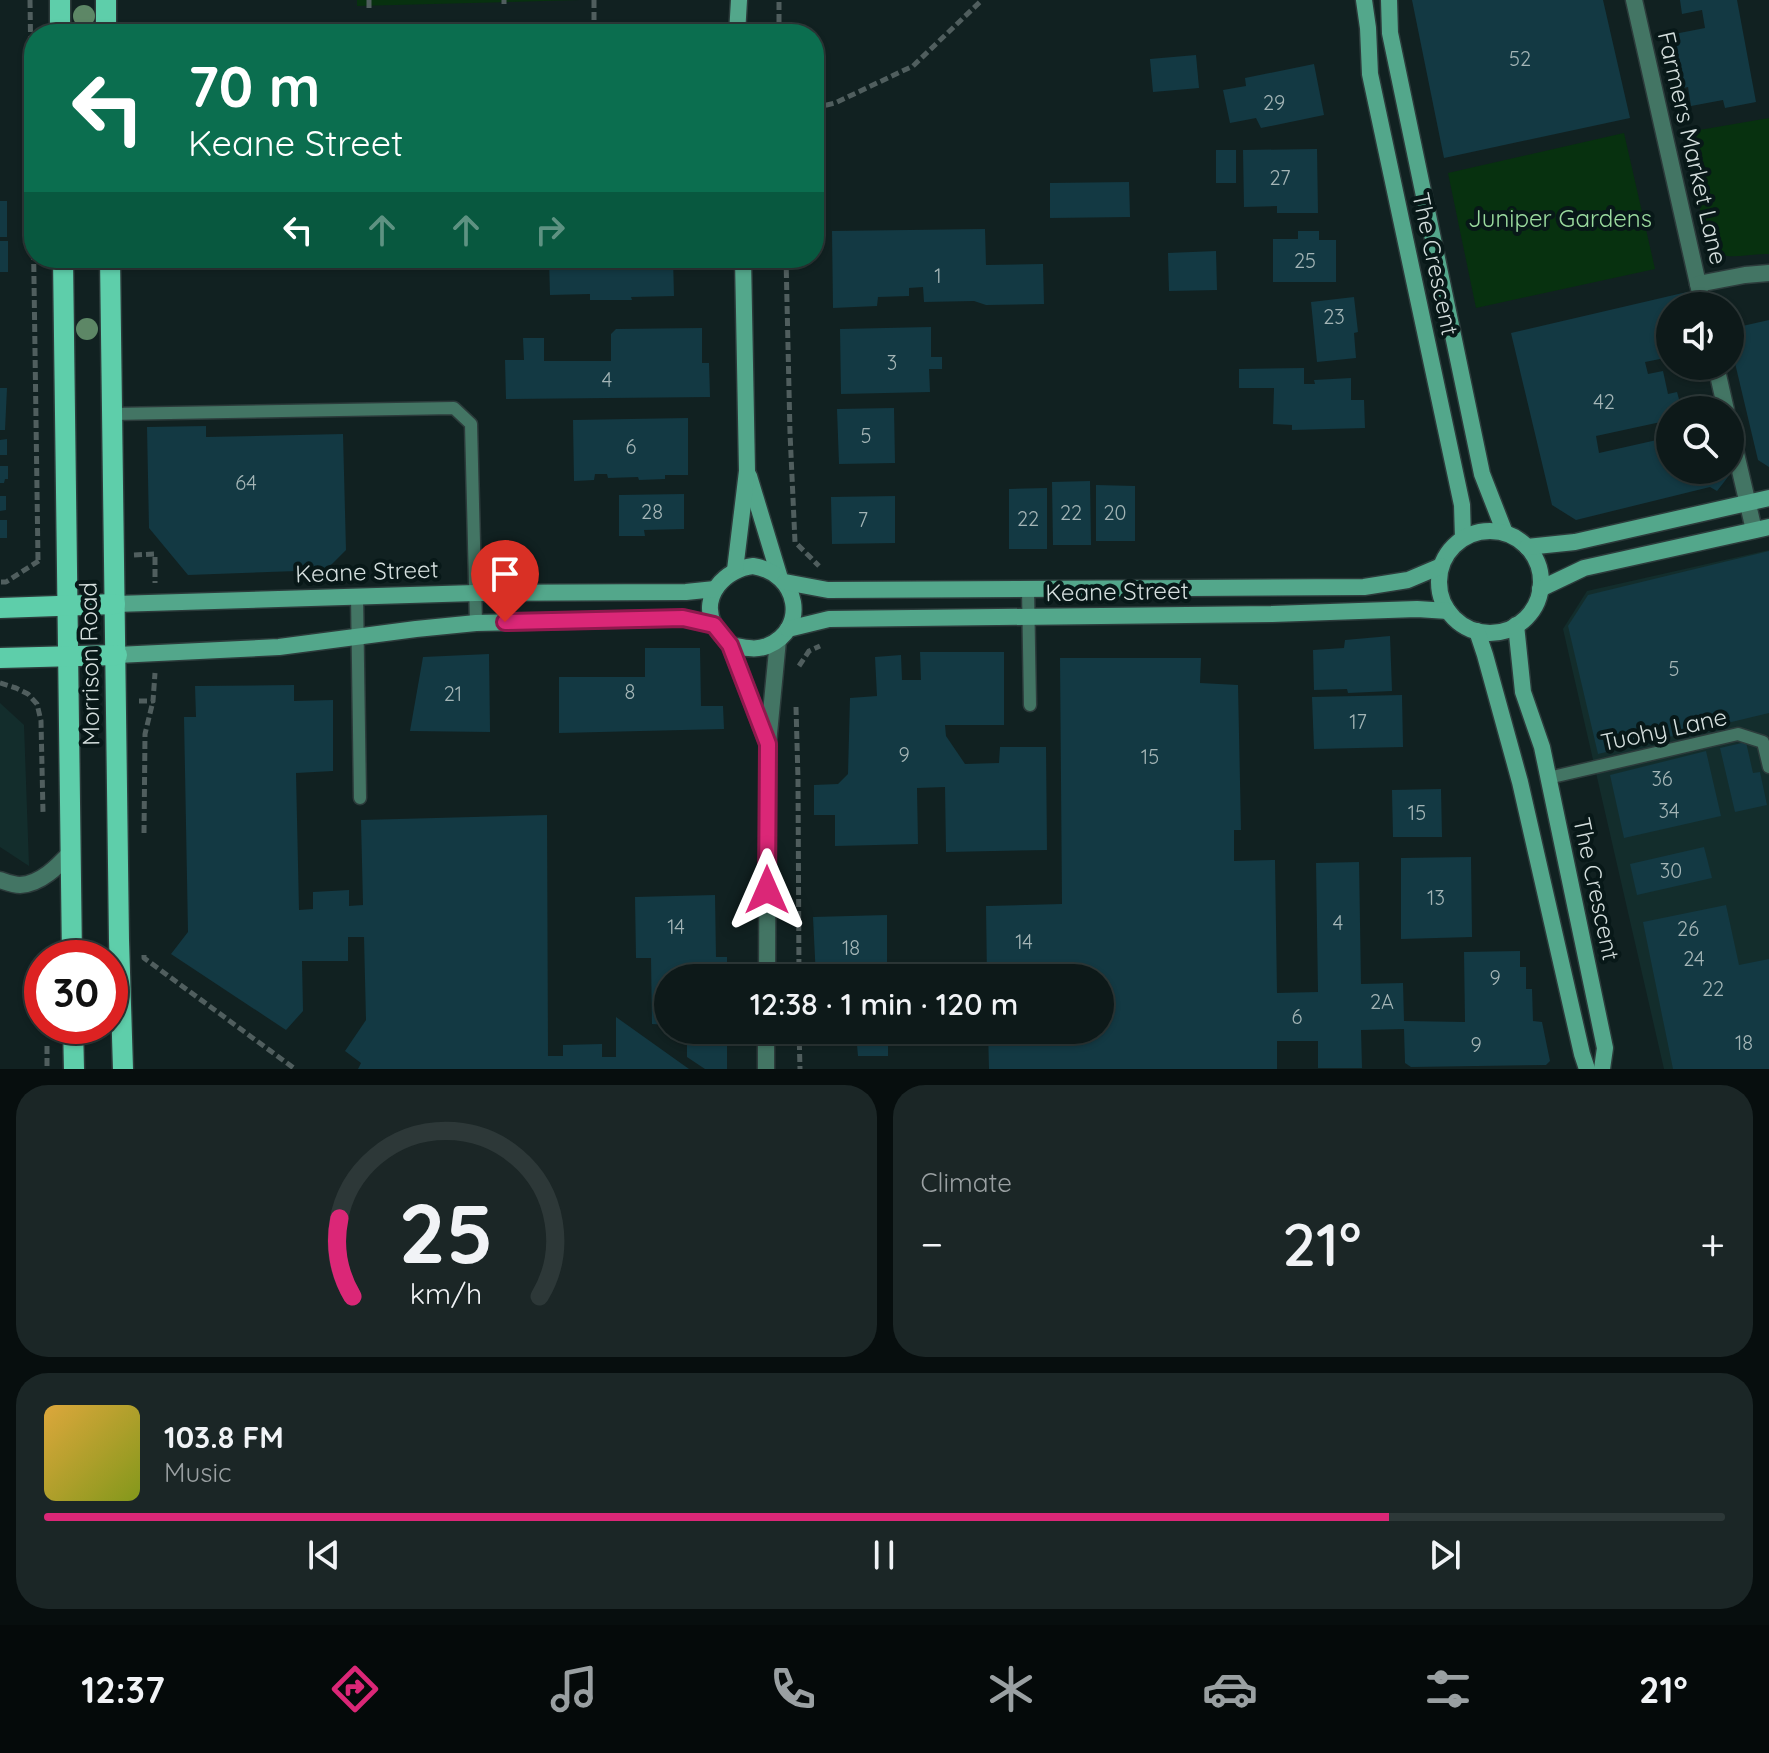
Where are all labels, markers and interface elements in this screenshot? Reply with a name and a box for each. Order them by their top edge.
street label: Farmers Market Lane [1652,28,1734,267]
house number: 52 [1509,46,1531,71]
text: 70 m [188,51,320,121]
icon: left [56,56,160,160]
house number: 29 [1263,90,1285,115]
text: Keane Street [188,120,403,165]
house number: 27 [1270,165,1290,190]
street label: The Crescent [1406,190,1466,338]
park label: Juniper Gardens [1468,203,1652,233]
icon: left [276,208,320,252]
icon: ahead [360,208,404,252]
icon: ahead [444,208,488,252]
icon: right [528,208,572,252]
house number: 25 [1294,248,1316,273]
house number: 1 [934,263,942,288]
map controls [1656,292,1744,484]
button: sound [1656,292,1744,380]
house number: 23 [1323,304,1345,329]
house number: 3 [887,350,897,375]
house number: 4 [602,367,612,392]
house number: 42 [1593,389,1615,414]
button: search [1656,396,1744,484]
house number: 5 [861,423,871,448]
house number: 6 [626,434,637,459]
house number: 64 [235,470,257,495]
house number: 28 [641,499,663,524]
house number: 22 [1060,500,1082,525]
house number: 20 [1104,500,1126,525]
house number: 22 [1017,506,1039,531]
house number: 7 [858,507,868,532]
pin [471,540,539,622]
icon: arrive [483,552,527,596]
street label: Keane Street [295,554,439,588]
street label: Keane Street [1045,575,1189,607]
street label: Morrison Road [73,582,105,746]
house number: 5 [1669,656,1679,681]
house number: 8 [625,679,635,704]
house number: 21 [444,681,462,706]
street label: Tuohy Lane [1598,701,1730,757]
house number: 17 [1349,709,1367,734]
house number: 9 [898,742,910,767]
house number: 15 [1141,744,1159,769]
house number: 36 [1651,766,1673,791]
house number: 34 [1658,798,1680,823]
house number: 15 [1408,800,1426,825]
street label: The Crescent [1567,815,1627,963]
position arrow [725,848,809,932]
house number: 30 [1660,858,1682,883]
house number: 13 [1427,885,1445,910]
house number: 4 [1333,910,1343,935]
house number: 14 [667,914,685,939]
house number: 26 [1677,916,1699,941]
house number: 14 [1015,929,1033,954]
house number: 18 [842,935,860,960]
speed limit sign: 30 [24,940,128,1044]
house number: 24 [1683,946,1705,971]
house number: 9 [1489,965,1501,990]
house number: 22 [1702,976,1724,1001]
text: 12:38 · 1 min · 120 m [750,985,1018,1023]
house number: 2A [1370,989,1394,1014]
house number: 6 [1292,1004,1303,1029]
house number: 18 [1735,1030,1753,1055]
house number: 9 [1470,1032,1482,1057]
text: Climate [921,1166,1012,1199]
text: 25 [399,1180,494,1284]
text: 21° [1282,1206,1361,1281]
text: − [921,1216,943,1271]
text: + [1700,1216,1725,1271]
text: km/h [410,1275,483,1311]
text: 103.8 FM [164,1418,284,1456]
text: Music [164,1456,232,1489]
icon: previous [302,1533,346,1577]
icon: pause [862,1533,906,1577]
icon: next [1423,1533,1467,1577]
icon: directions [327,1661,383,1717]
icon: music [546,1661,602,1717]
icon: phone [765,1661,821,1717]
icon: climate [983,1661,1039,1717]
icon: car [1202,1661,1258,1717]
icon: filters [1420,1661,1476,1717]
text: 12:37 [81,1667,165,1712]
text: 21° [1639,1667,1688,1712]

